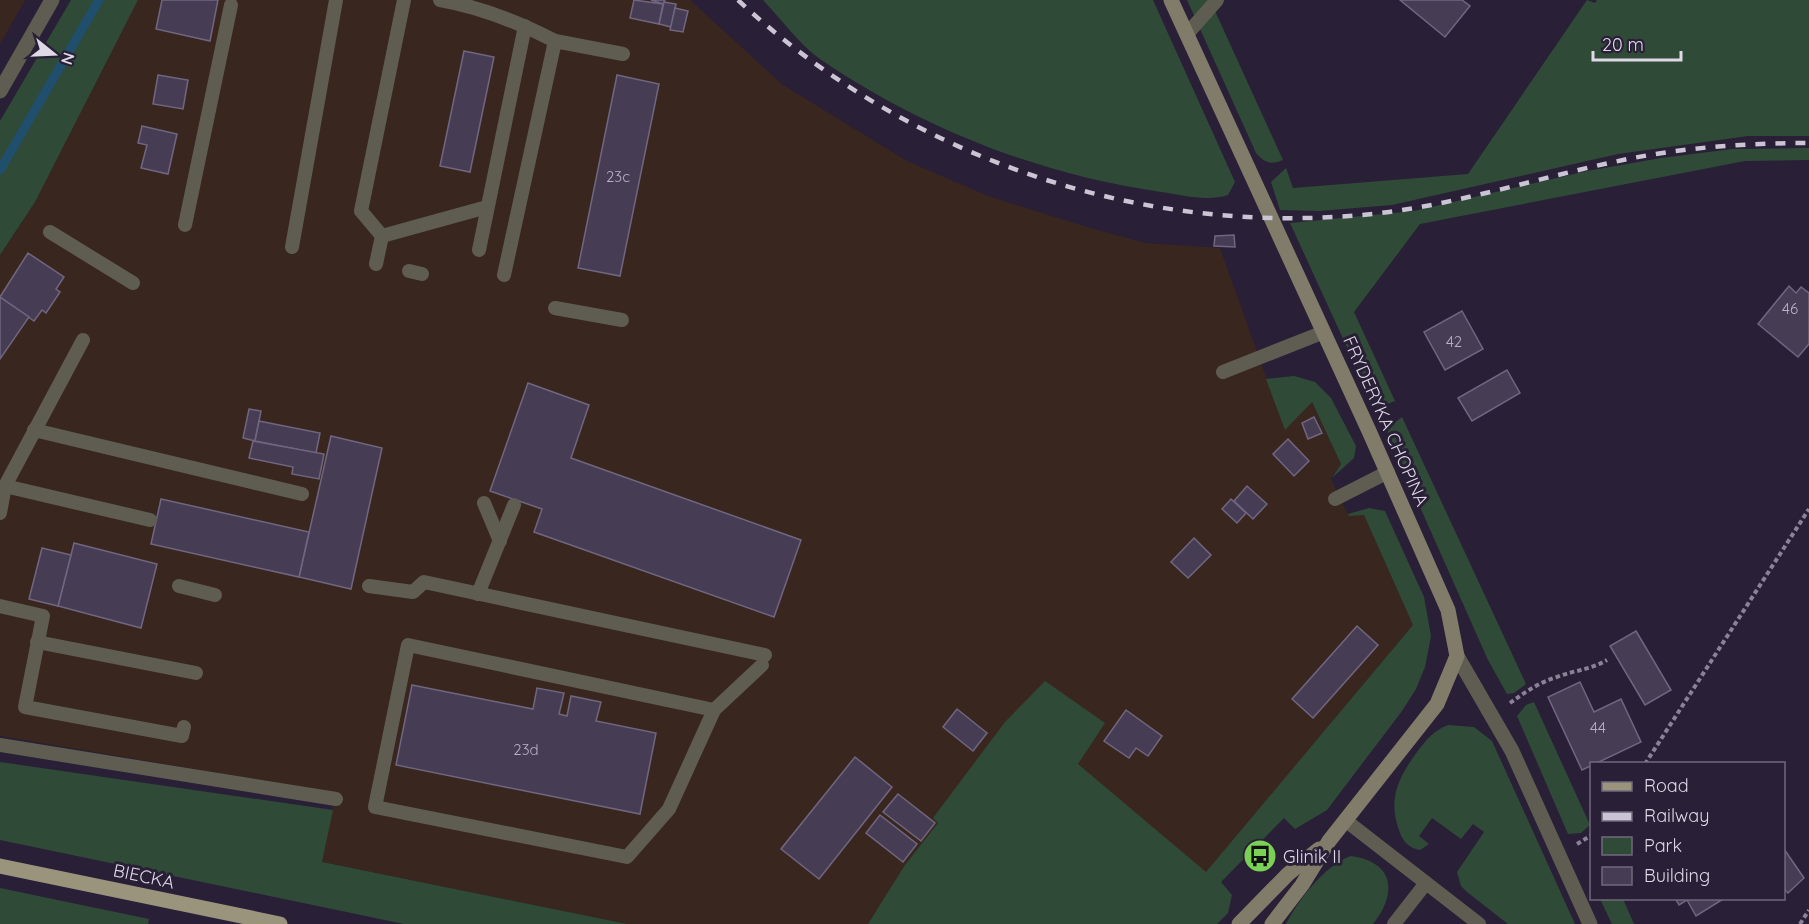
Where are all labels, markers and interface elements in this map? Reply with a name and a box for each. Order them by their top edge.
north arrow [24,24,84,84]
scale bar [1593,24,1682,62]
text: 20 m [1602,33,1644,56]
text: N [57,50,80,67]
house number: 23c [606,167,630,186]
house number: 46 [1782,299,1798,318]
street label: FRYDERYKA CHOPINA [1338,332,1434,510]
house number: 42 [1446,332,1462,351]
house number: 44 [1590,718,1606,737]
house number: 23d [513,740,539,759]
legend [1590,762,1785,900]
text: Road [1644,774,1689,797]
text: Railway [1644,804,1710,827]
text: Park [1644,834,1682,857]
bus stop icon: Glinik II [1242,838,1278,874]
place label: Glinik II [1283,845,1341,868]
street label: BIECKA [111,858,177,894]
text: Building [1644,864,1710,887]

